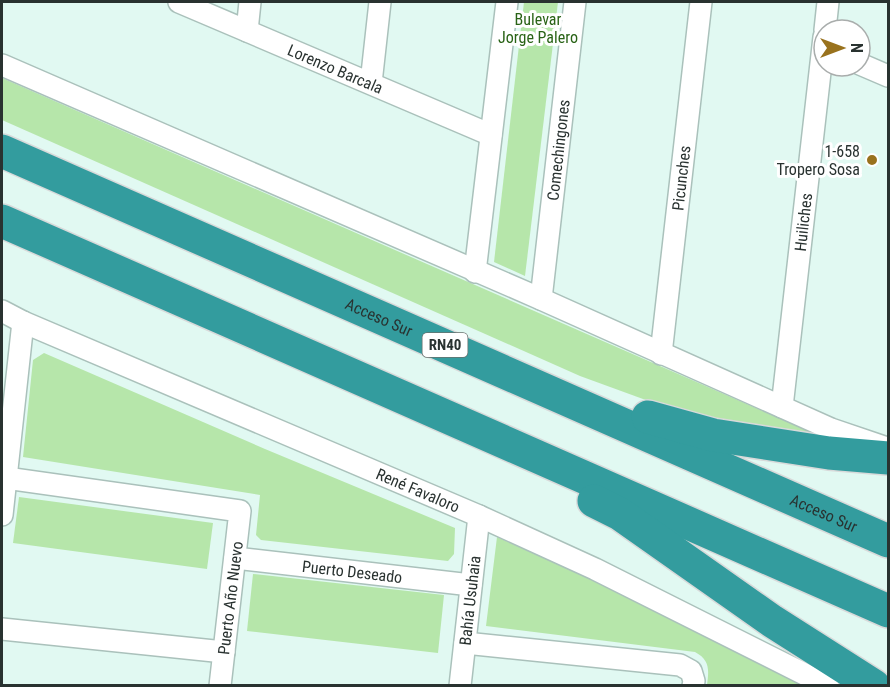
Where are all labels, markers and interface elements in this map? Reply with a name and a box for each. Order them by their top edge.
park label: Bulevar Jorge Palero [498,10,578,47]
north arrow [812,18,872,78]
street label: Lorenzo Barcala [285,40,386,98]
text: N [847,43,866,53]
street label: Comechingones [543,98,574,202]
place label: 1-658 Tropero Sosa [776,142,860,179]
street label: Picunches [668,145,695,212]
marker: 1-658 Tropero Sosa [865,153,879,167]
street label: Huiliches [791,192,816,252]
street label: Acceso Sur [342,294,416,341]
road number: RN40 [422,333,468,357]
street label: René Favaloro [373,464,462,517]
street label: Acceso Sur [787,490,860,536]
street label: Puerto Año Nuevo [214,540,247,656]
street label: Bahía Usuhaia [456,555,484,646]
street label: Puerto Deseado [301,557,403,587]

